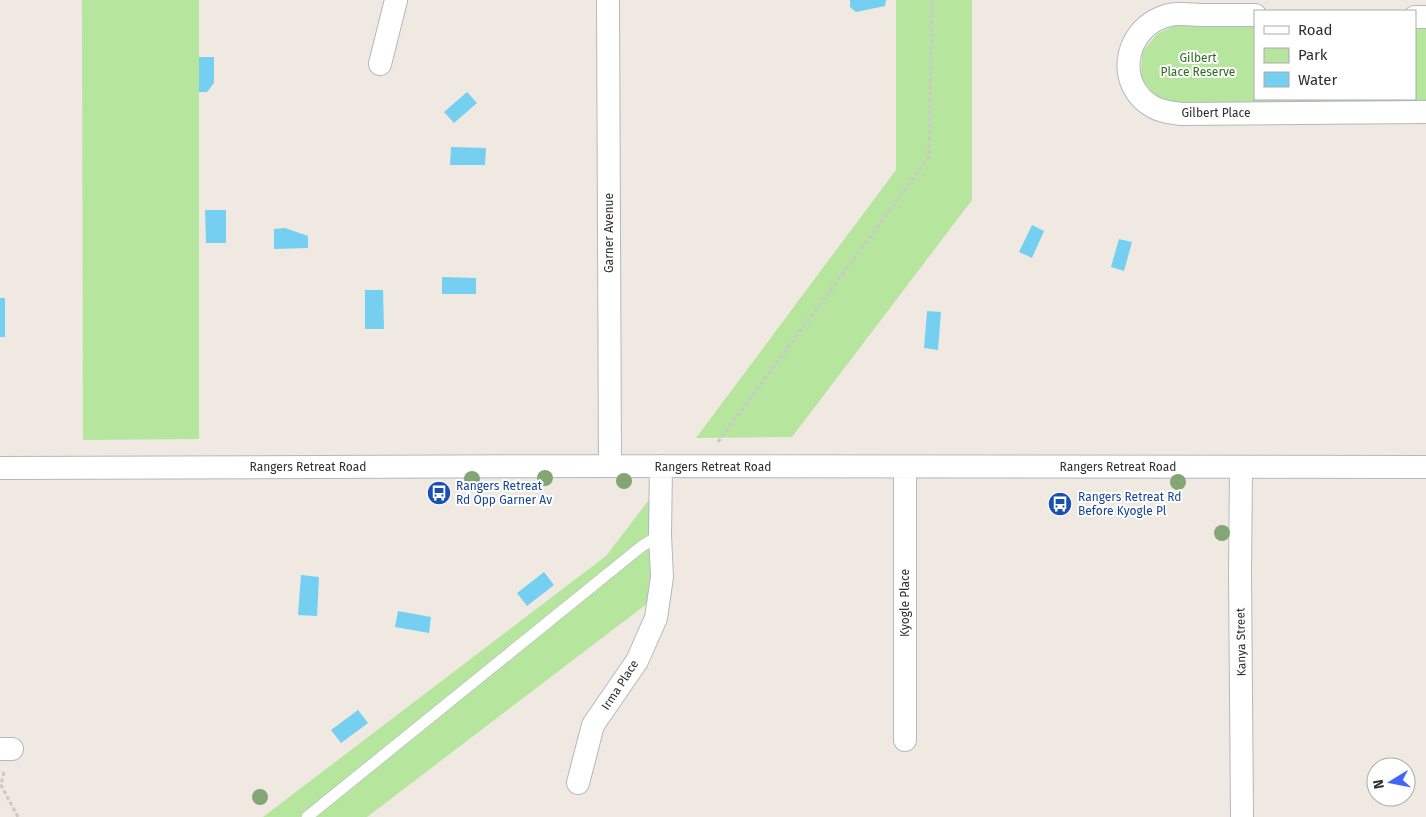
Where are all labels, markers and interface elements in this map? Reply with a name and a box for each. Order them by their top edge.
legend [1254,10,1416,100]
text: Road [1298,21,1333,39]
text: Park [1298,46,1328,64]
park label: Gilbert Place Reserve [1161,51,1235,79]
text: Water [1298,71,1337,89]
street label: Gilbert Place [1181,106,1251,120]
street label: Garner Avenue [602,193,616,273]
street label: Rangers Retreat Road [250,460,366,474]
street label: Rangers Retreat Road [655,460,771,474]
street label: Rangers Retreat Road [1060,460,1176,474]
place label: Rangers Retreat Rd Opp Garner Av [456,479,552,507]
bus stop icon: Rangers Retreat Rd Opp Garner Av [426,480,452,506]
place label: Rangers Retreat Rd Before Kyogle Pl [1078,490,1181,518]
bus stop icon: Rangers Retreat Rd Before Kyogle Pl [1047,491,1073,517]
street label: Kyogle Place [898,569,912,637]
street label: Kanya Street [1233,607,1249,676]
street label: Irma Place [599,657,641,713]
north arrow [1366,757,1416,807]
text: N [1370,778,1388,790]

